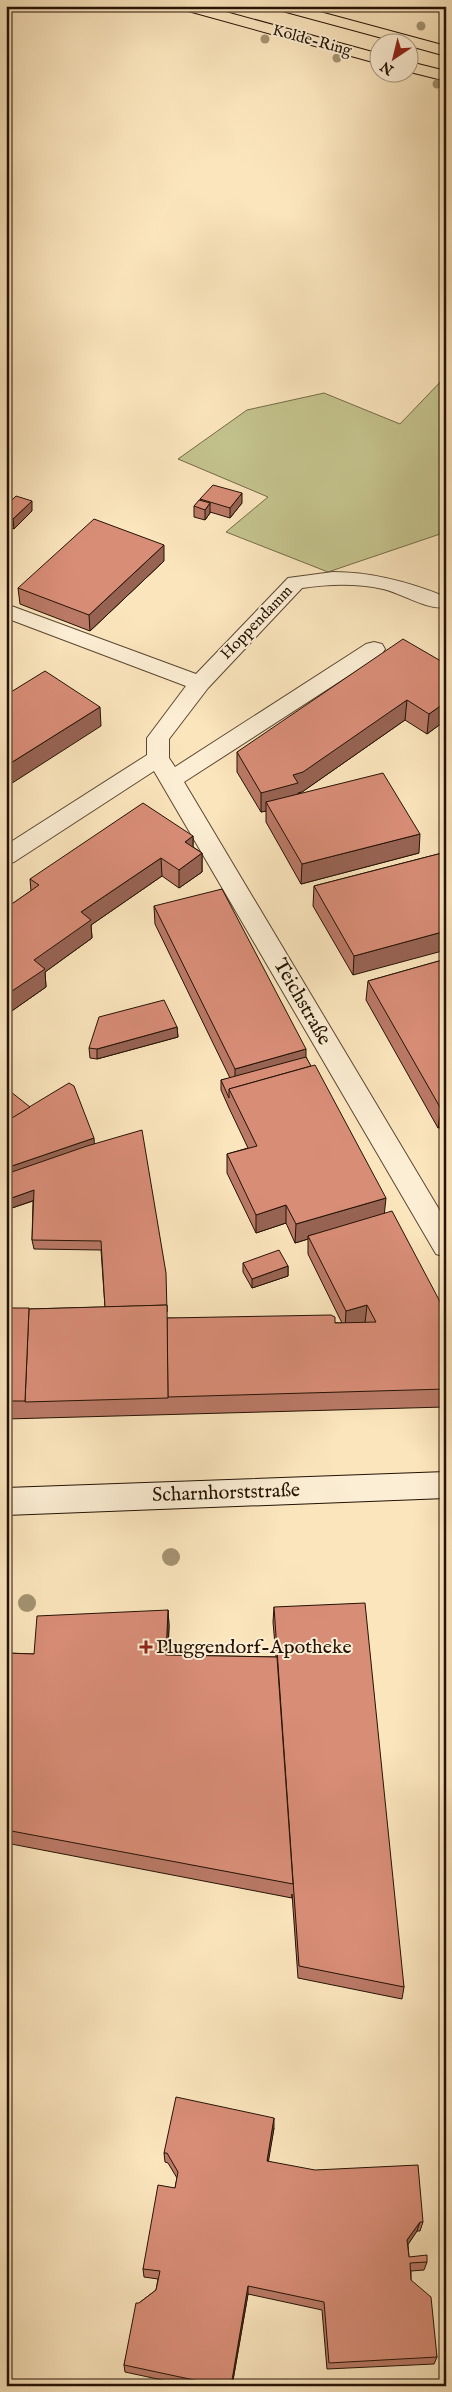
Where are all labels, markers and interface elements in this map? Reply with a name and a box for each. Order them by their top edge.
street label: Kolde-Ring [270,21,354,61]
north arrow [370,32,420,82]
text: N [377,57,398,79]
street label: Hoppendamm [217,582,297,664]
street label: Teichstraße [267,954,337,1050]
street label: Scharnhorststraße [152,1478,300,1508]
place label: Pluggendorf-Apotheke [156,1635,352,1660]
marker: Pluggendorf-Apotheke [140,1641,152,1653]

